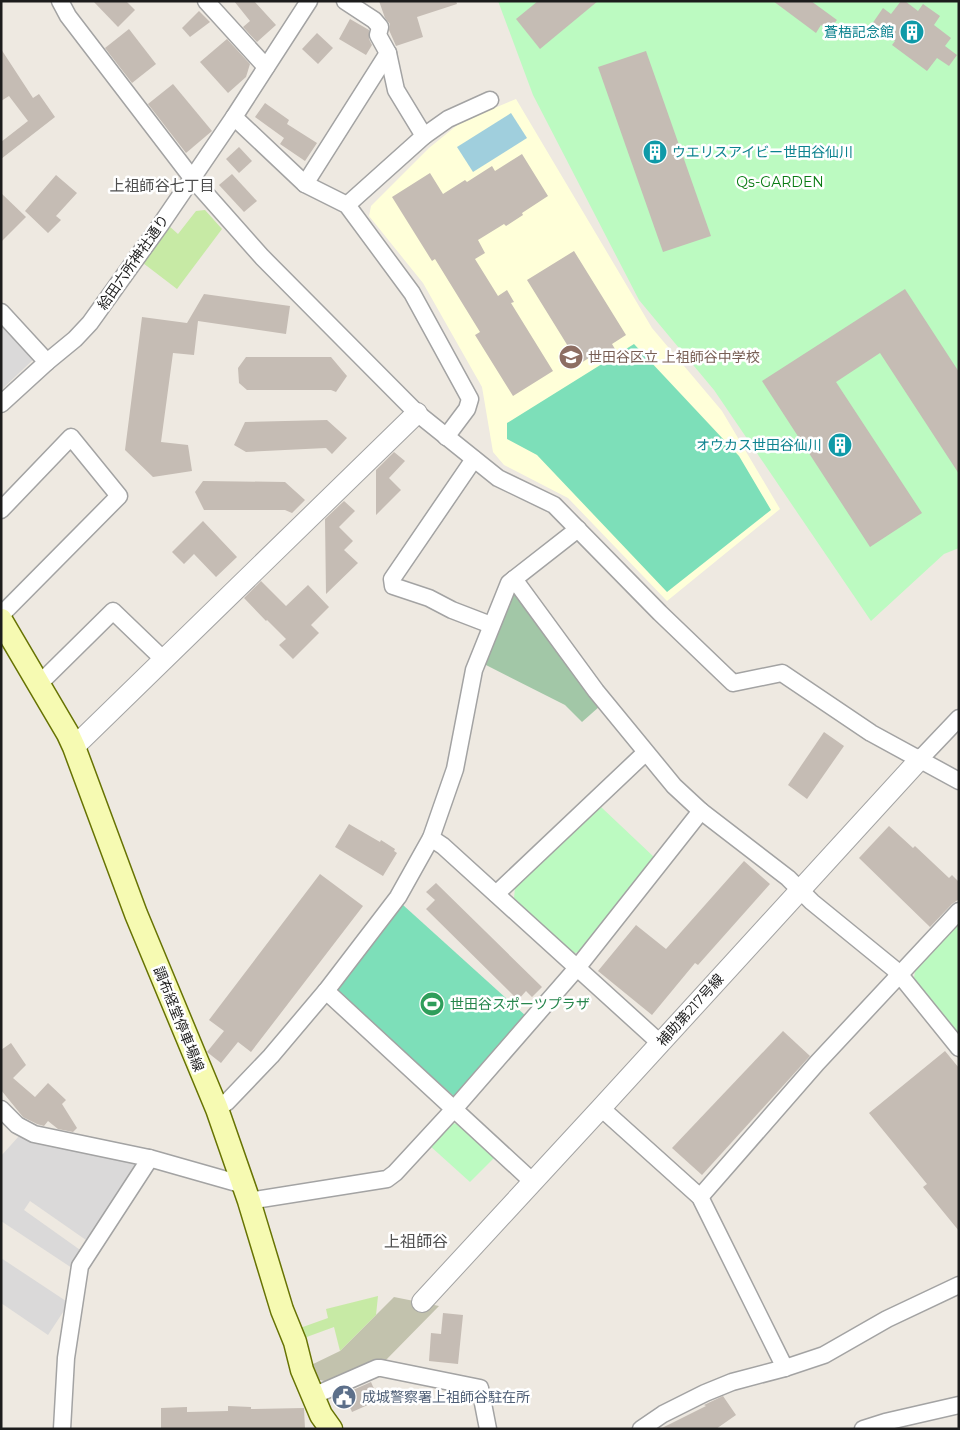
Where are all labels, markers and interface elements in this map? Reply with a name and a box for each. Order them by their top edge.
building icon: 蒼梧記念館 [899,19,925,45]
place label: 蒼梧記念館 [824,23,894,41]
building icon: ウエリスアイビー世田谷仙川 [642,139,668,165]
place label: ウエリスアイビー世田谷仙川 [672,143,853,161]
park label: Qs-GARDEN [736,173,824,191]
district label: 上祖師谷七丁目 [109,176,215,195]
street label: 給田六所神社通り [94,211,172,313]
school or university icon: 世田谷区立 上祖師谷中学校 [558,344,584,370]
place label: 世田谷区立 上祖師谷中学校 [588,348,760,366]
building icon: オウカス世田谷仙川 [827,432,853,458]
place label: オウカス世田谷仙川 [696,436,822,454]
street label: 調布経堂停車場線 [150,964,208,1074]
street label: 補助第217号線 [653,970,727,1050]
sports icon: 世田谷スポーツプラザ [419,991,445,1017]
place label: 世田谷スポーツプラザ [450,995,590,1013]
district label: 上祖師谷 [384,1232,448,1251]
public building icon: 成城警察署上祖師谷駐在所 [331,1384,357,1410]
place label: 成城警察署上祖師谷駐在所 [362,1388,530,1406]

